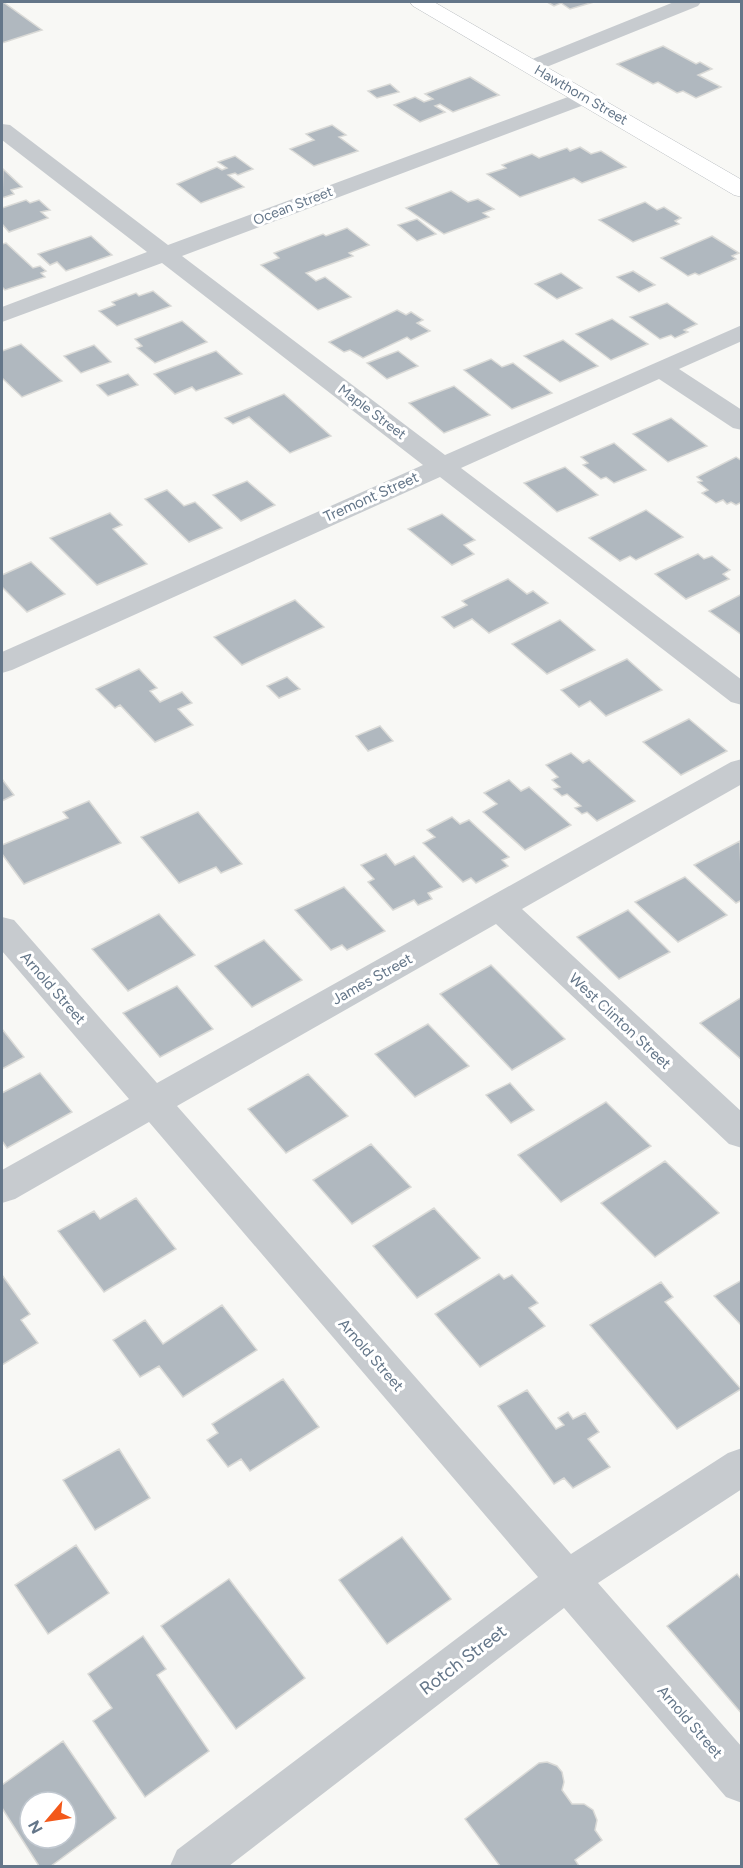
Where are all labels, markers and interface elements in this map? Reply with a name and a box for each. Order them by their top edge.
street label: Hawthorn Street [531,61,631,129]
street label: Ocean Street [251,183,335,229]
street label: Maple Street [335,381,409,443]
street label: Tremont Street [321,468,422,526]
street label: Arnold Street [17,948,90,1028]
street label: James Street [329,949,416,1008]
street label: West Clinton Street [565,969,675,1073]
street label: Arnold Street [335,1315,408,1395]
street label: Rotch Street [415,1620,511,1700]
street label: Arnold Street [654,1682,727,1762]
north arrow [18,1790,78,1850]
text: N [24,1817,47,1837]

